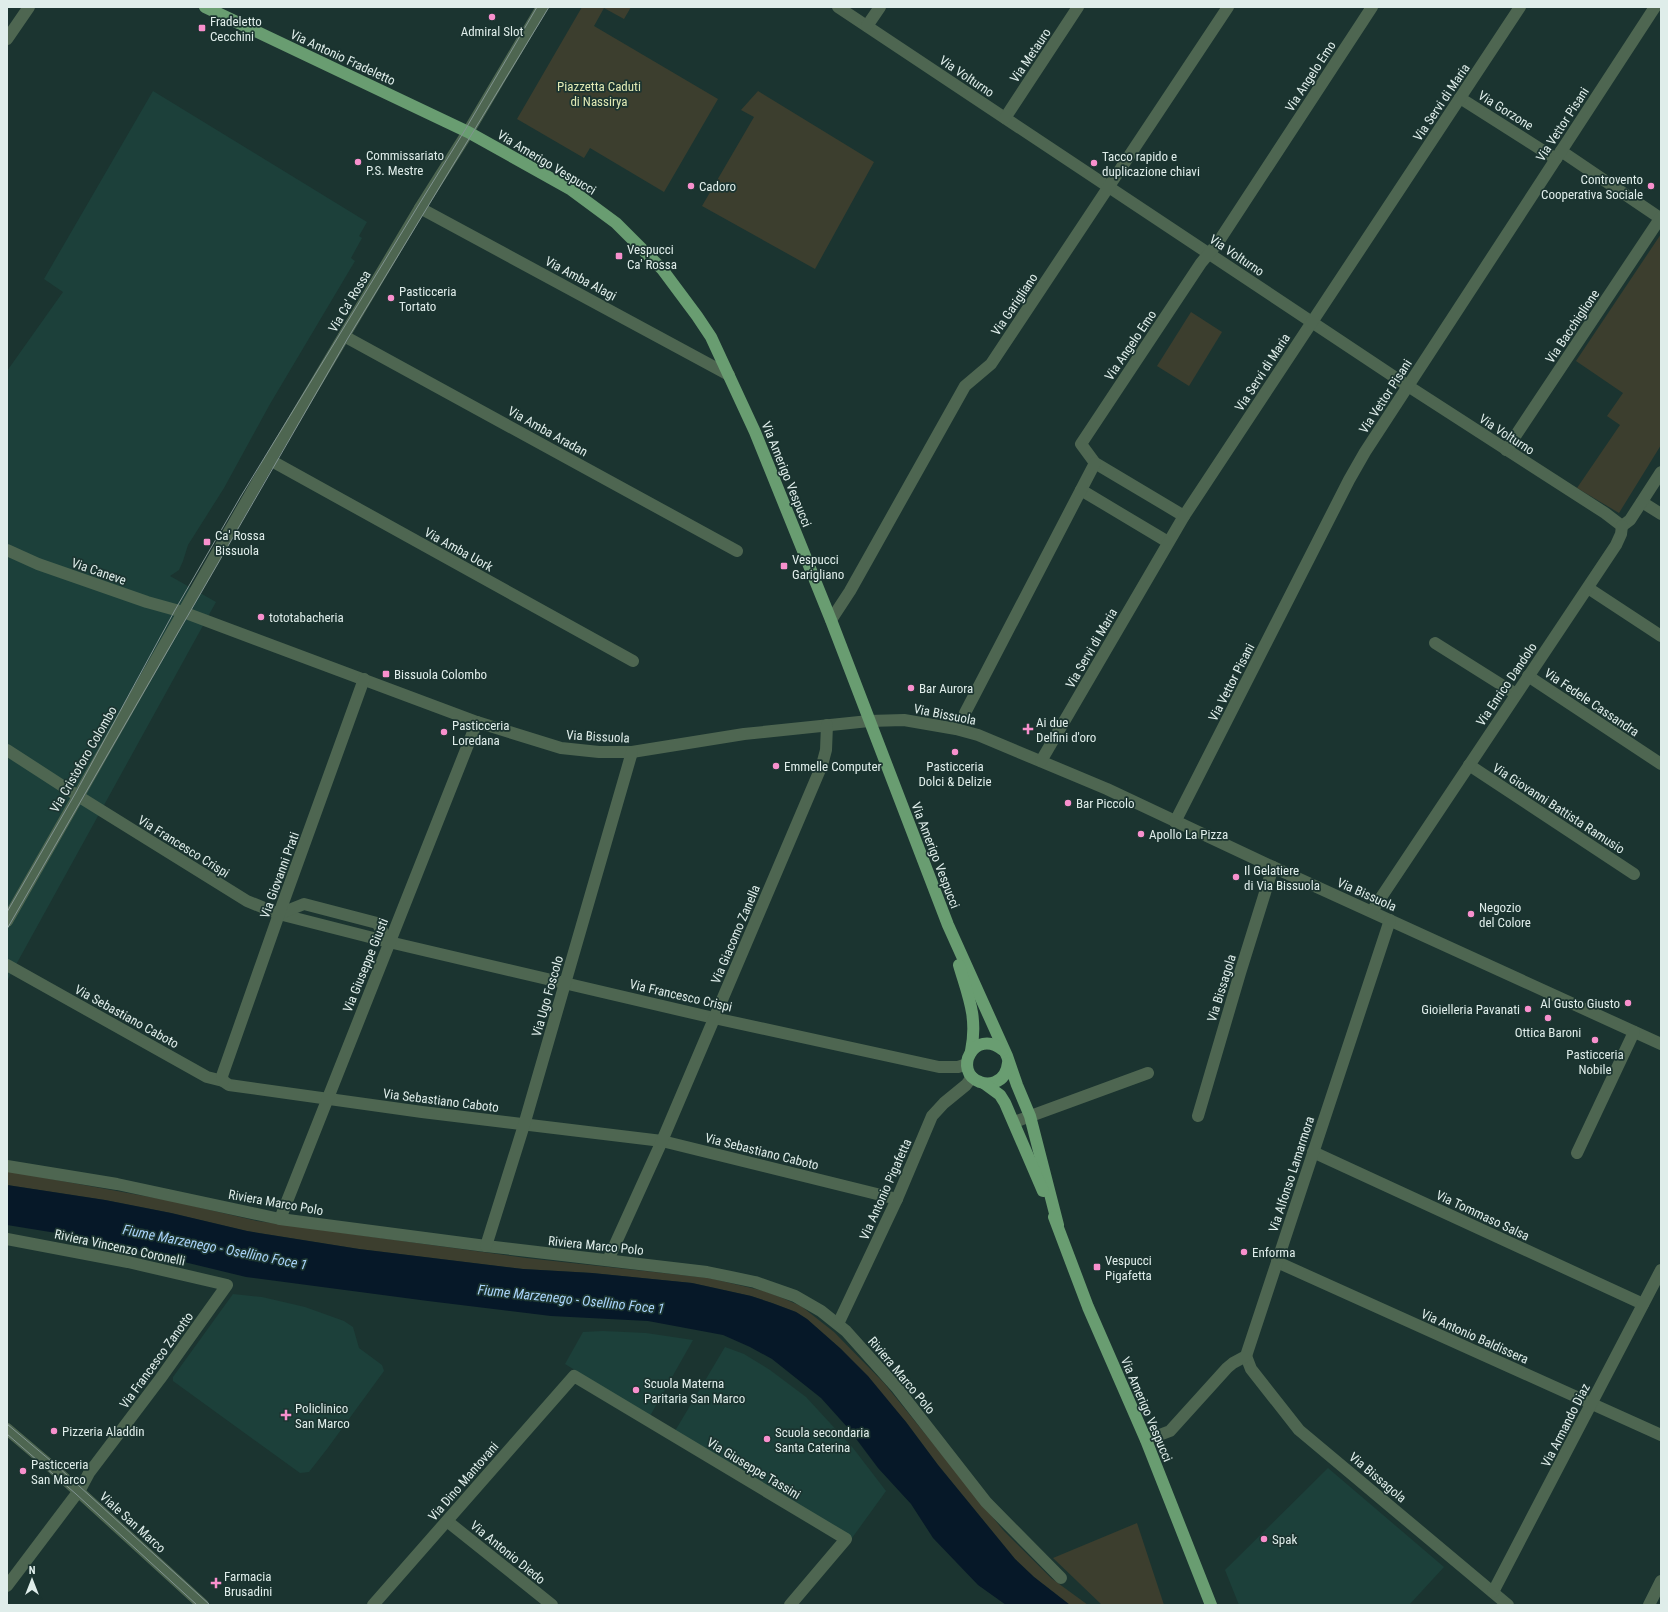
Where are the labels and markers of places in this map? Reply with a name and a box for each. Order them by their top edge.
marker: Admiral Slot [487,12,497,22]
place label: Fradeletto Cecchini [210,14,262,44]
marker: Fradeletto Cecchini [197,23,207,33]
place label: Admiral Slot [461,24,524,39]
place label: Commissariato P.S. Mestre [366,148,444,178]
place label: Tacco rapido e duplicazione chiavi [1102,149,1200,179]
marker: Commissariato P.S. Mestre [353,157,363,167]
marker: Tacco rapido e duplicazione chiavi [1089,158,1099,168]
place label: Controvento Cooperativa Sociale [1541,172,1643,202]
place label: Cadoro [699,179,736,194]
marker: Cadoro [686,181,696,191]
marker: Controvento Cooperativa Sociale [1646,181,1656,191]
place label: Vespucci Ca' Rossa [627,242,677,272]
marker: Vespucci Ca' Rossa [614,251,624,261]
place label: Pasticceria Tortato [399,284,456,314]
marker: Pasticceria Tortato [386,293,396,303]
place label: Ca' Rossa Bissuola [215,528,265,558]
marker: Ca' Rossa Bissuola [202,537,212,547]
place label: Vespucci Garigliano [792,552,844,582]
marker: Vespucci Garigliano [779,561,789,571]
place label: tototabacheria [269,610,344,625]
marker: tototabacheria [256,612,266,622]
place label: Bissuola Colombo [394,667,487,682]
marker: Bissuola Colombo [381,669,391,679]
place label: Bar Aurora [919,681,973,696]
marker: Bar Aurora [906,683,916,693]
place label: Ai due Delfini d'oro [1036,715,1096,745]
place label: Pasticceria Loredana [452,718,509,748]
marker: Ai due Delfini d'oro [1023,724,1033,734]
marker: Pasticceria Loredana [439,727,449,737]
marker: Pasticceria Dolci & Delizie [950,747,960,757]
place label: Emmelle Computer [784,759,881,774]
place label: Pasticceria Dolci & Delizie [918,759,992,789]
marker: Emmelle Computer [771,761,781,771]
place label: Bar Piccolo [1076,796,1135,811]
marker: Bar Piccolo [1063,798,1073,808]
place label: Apollo La Pizza [1149,827,1228,842]
marker: Apollo La Pizza [1136,829,1146,839]
place label: Il Gelatiere di Via Bissuola [1244,863,1320,893]
marker: Il Gelatiere di Via Bissuola [1231,872,1241,882]
place label: Negozio del Colore [1479,900,1531,930]
marker: Negozio del Colore [1466,909,1476,919]
place label: Al Gusto Giusto [1540,996,1620,1011]
marker: Al Gusto Giusto [1623,998,1633,1008]
place label: Gioielleria Pavanati [1421,1002,1520,1017]
marker: Gioielleria Pavanati [1523,1004,1533,1014]
marker: Ottica Baroni [1543,1013,1553,1023]
place label: Ottica Baroni [1515,1025,1581,1040]
marker: Pasticceria Nobile [1590,1035,1600,1045]
place label: Pasticceria Nobile [1566,1047,1624,1077]
place label: Enforma [1252,1245,1295,1260]
marker: Enforma [1239,1247,1249,1257]
place label: Vespucci Pigafetta [1105,1253,1152,1283]
marker: Vespucci Pigafetta [1092,1262,1102,1272]
place label: Scuola Materna Paritaria San Marco [644,1376,745,1406]
marker: Scuola Materna Paritaria San Marco [631,1385,641,1395]
place label: Policlinico San Marco [295,1401,350,1431]
marker: Policlinico San Marco [280,1409,292,1421]
place label: Pizzeria Aladdin [62,1424,145,1439]
place label: Scuola secondaria Santa Caterina [775,1425,869,1455]
marker: Pizzeria Aladdin [49,1426,59,1436]
marker: Scuola secondaria Santa Caterina [762,1434,772,1444]
place label: Pasticceria San Marco [31,1457,88,1487]
marker: Pasticceria San Marco [18,1466,28,1476]
place label: Spak [1272,1532,1297,1547]
marker: Spak [1259,1534,1269,1544]
place label: Farmacia Brusadini [224,1569,272,1599]
marker: Farmacia Brusadini [211,1578,221,1588]

